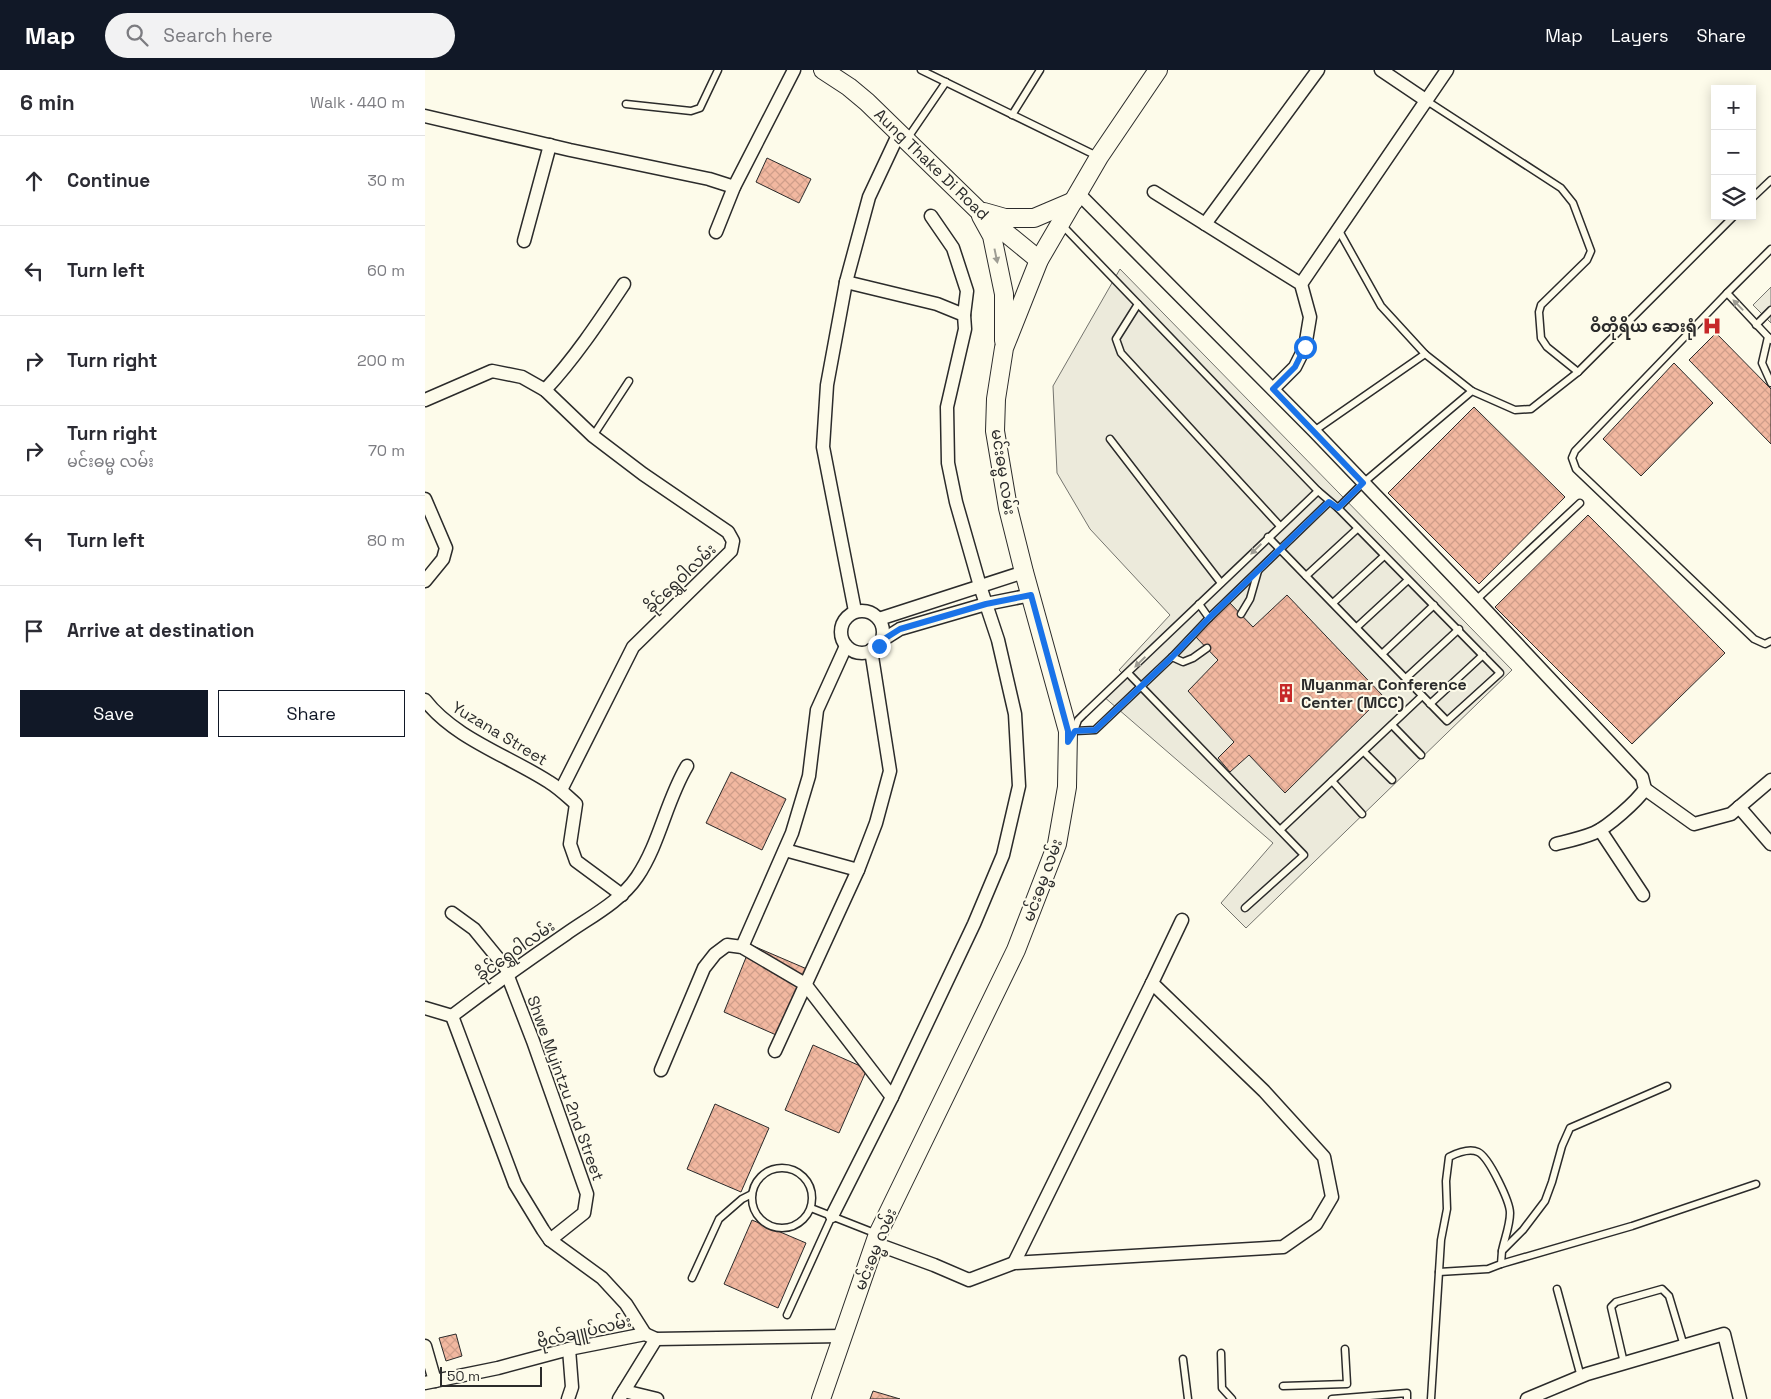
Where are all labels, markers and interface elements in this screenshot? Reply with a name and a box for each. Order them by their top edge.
search box [105,13,455,58]
text: Map [25,20,75,51]
icon: search [123,21,151,49]
text: Search here [163,23,273,48]
text: Map [1545,24,1583,47]
text: Layers [1611,24,1668,47]
text: Share [1696,24,1746,47]
map controls [1711,85,1756,220]
button: + [1711,85,1756,130]
text: 6 min [20,89,75,116]
text: Walk · 440 m [310,92,405,113]
street label: Aung Thake Di Road [870,104,994,225]
button: − [1711,130,1756,175]
icon: ahead [20,167,48,195]
text: Continue [67,168,150,193]
text: 30 m [367,170,405,191]
button: layers [1711,175,1756,220]
one-way arrow [992,248,1000,264]
icon: left [20,257,48,285]
text: Turn left [67,258,145,283]
text: 60 m [367,260,405,281]
one-way arrow [1732,299,1744,311]
hospital icon: ဝိတိုရိယ ဆေးရုံ [1701,315,1723,337]
place label: ဝိတိုရိယ ဆေးရုံ [1590,316,1697,340]
route start [1294,336,1317,359]
icon: right [20,347,48,375]
text: Turn right [67,348,157,373]
text: 200 m [357,350,405,371]
text: Turn right [67,421,157,446]
street label: မင်းဓမ္မ လမ်း [983,427,1022,517]
icon: right [20,437,48,465]
text: 70 m [368,440,405,461]
text: မင်းဓမ္မ လမ်း [67,451,154,472]
icon: left [20,527,48,555]
text: Turn left [67,528,145,553]
text: 80 m [367,530,405,551]
street label: ခိုင်ရွှေဝါလမ်း [639,538,723,621]
one-way arrow [1251,542,1263,554]
icon: arrive [20,617,48,645]
text: Arrive at destination [67,618,255,643]
route end [868,635,891,658]
one-way arrow [1134,656,1146,668]
place label: Myanmar Conference Center (MCC) [1301,674,1467,713]
building icon: Myanmar Conference Center (MCC) [1275,682,1297,704]
button: Save [20,690,208,737]
button: Share [218,690,405,737]
street label: Yuzana Street [448,697,551,770]
street label: မင်းဓမ္မ လမ်း [1017,835,1070,926]
street label: ခိုင်ရွှေဝါလမ်း [471,915,561,989]
street label: Shwe Myintzu 2nd Street [522,993,609,1184]
street label: မင်းဓမ္မ လမ်း [849,1205,905,1295]
street label: ဗိုလ်ချူပ်လမ်း [535,1309,634,1356]
scale bar [440,1364,543,1387]
text: 50 m [447,1367,480,1385]

